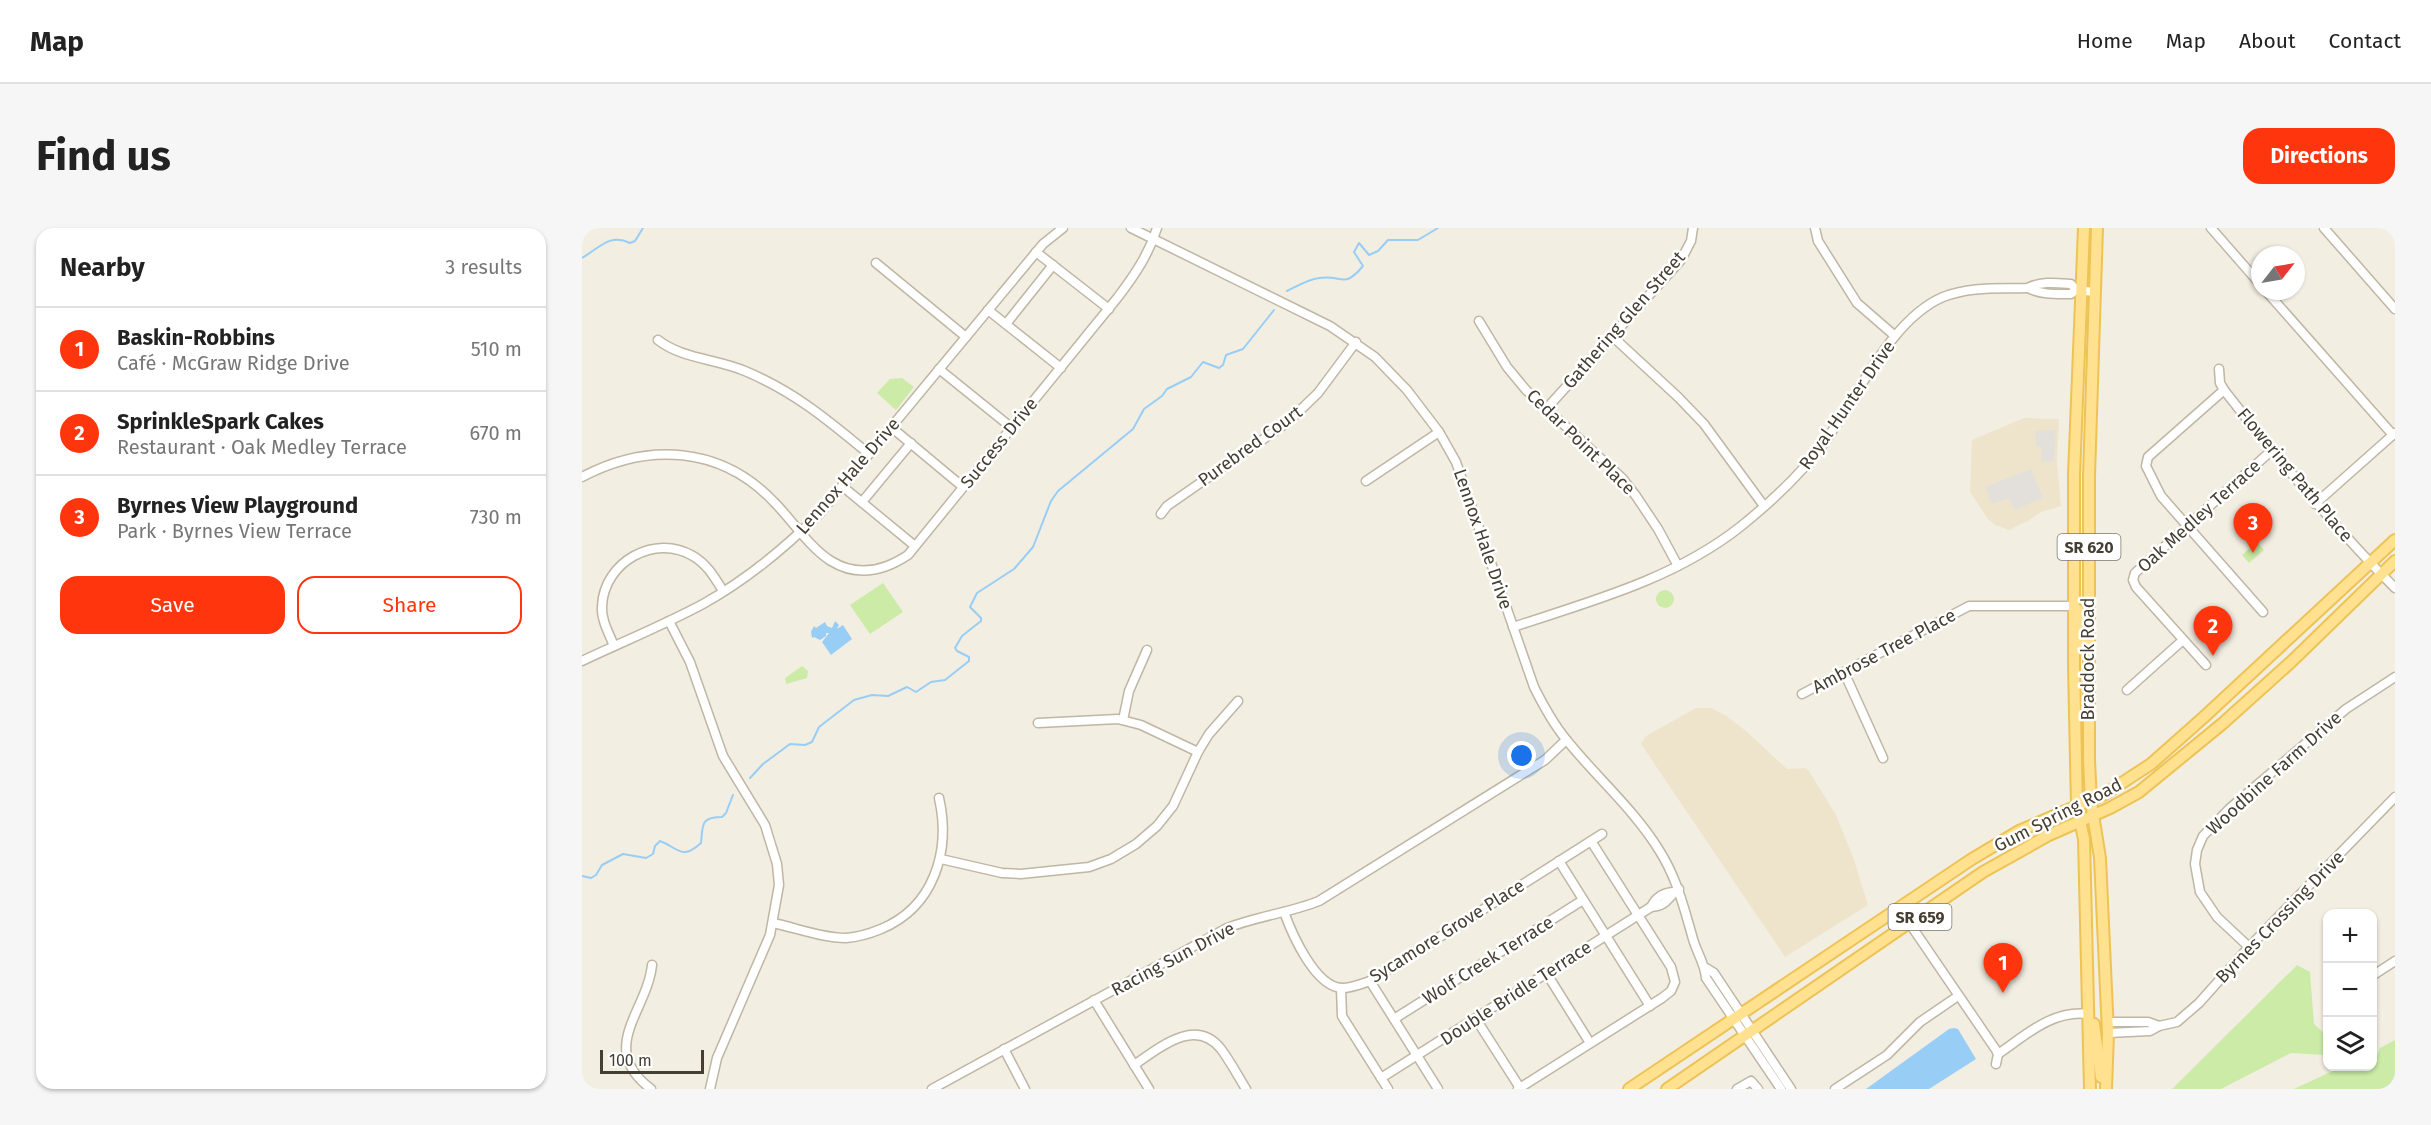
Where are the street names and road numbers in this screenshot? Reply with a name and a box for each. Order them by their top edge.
street label: Gathering Glen Street [1558,246,1690,393]
street label: Royal Hunter Drive [1794,336,1900,474]
street label: Cedar Point Place [1522,385,1640,499]
street label: Success Drive [956,393,1042,493]
street label: Purebred Court [1194,401,1307,491]
street label: Flowering Path Place [2233,404,2357,546]
street label: Lennox Hale Drive [791,413,905,539]
street label: Oak Medley Terrace [2133,455,2265,577]
street label: Lennox Hale Drive [1449,466,1517,612]
road number: SR 620 [2058,534,2120,560]
street label: Braddock Road [2077,597,2099,721]
street label: Ambrose Tree Place [1809,604,1959,698]
street label: Woodbine Farm Drive [2202,707,2346,839]
street label: Gum Spring Road [1990,773,2126,857]
street label: Byrnes Crossing Drive [2211,846,2349,988]
street label: Sycamore Grove Place [1366,874,1528,988]
road number: SR 659 [1888,904,1952,930]
street label: Wolf Creek Terrace [1418,911,1558,1009]
street label: Racing Sun Drive [1107,917,1239,1001]
street label: Double Bridle Terrace [1436,936,1596,1050]

